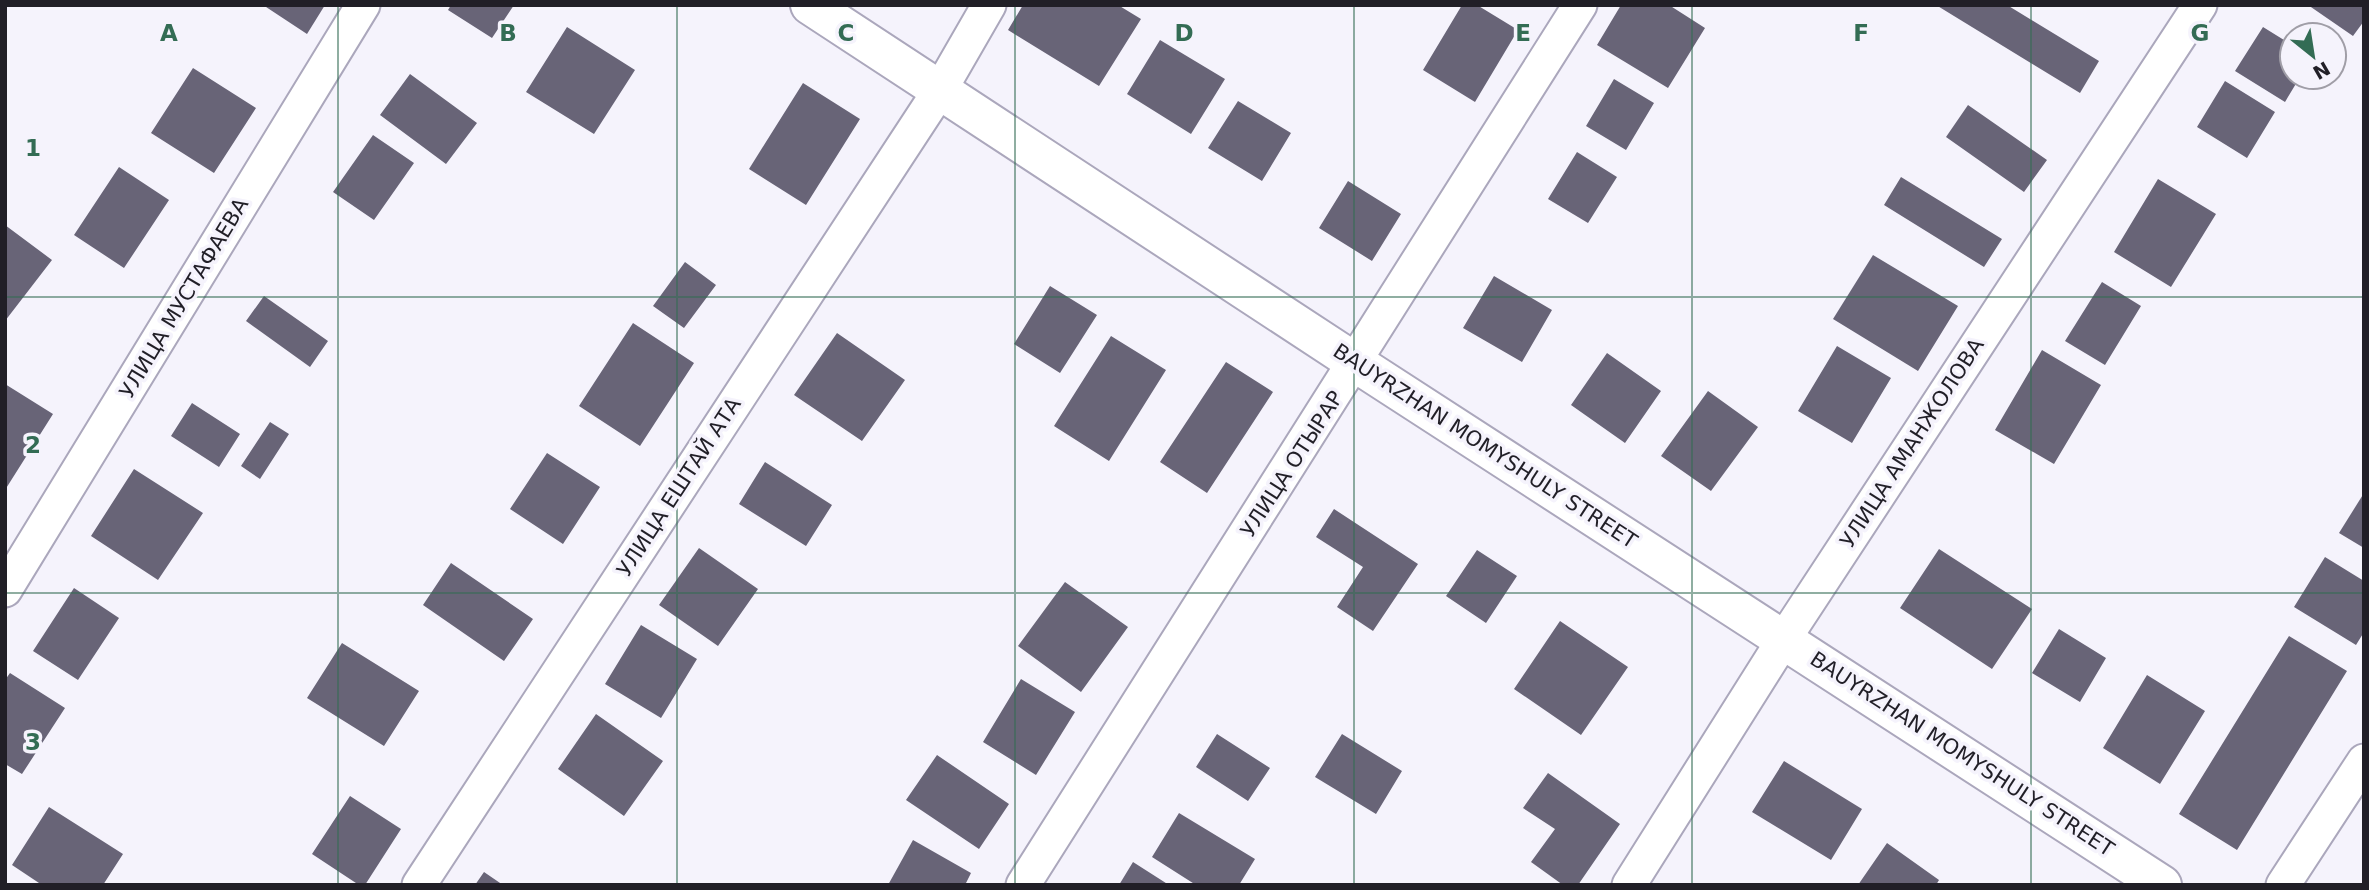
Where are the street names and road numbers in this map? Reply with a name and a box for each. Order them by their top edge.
street label: УЛИЦА МУСТАФАЕВА [115,193,254,402]
street label: УЛИЦА АМАНЖОЛОВА [1835,333,1989,552]
street label: BAUYRZHAN MOMYSHULY STREET [1329,339,1641,553]
street label: УЛИЦА ОТЫРАР [1236,386,1348,542]
street label: УЛИЦА ЕШТАЙ АТА [611,392,746,581]
street label: BAUYRZHAN MOMYSHULY STREET [1806,647,2118,861]

